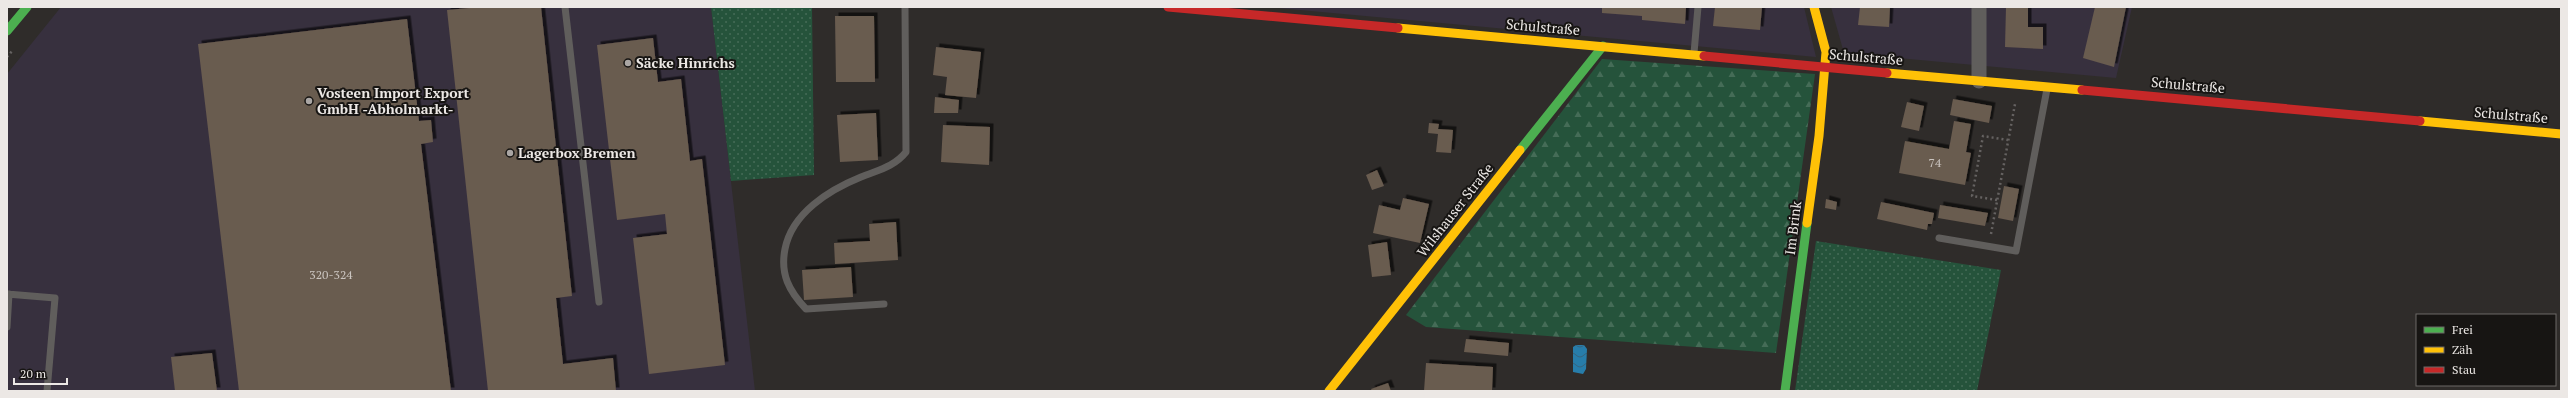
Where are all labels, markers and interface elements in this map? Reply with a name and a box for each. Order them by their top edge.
street label: Schulstraße [1505,14,1581,39]
street label: Schulstraße [1828,44,1904,69]
place label: Säcke Hinrichs [636,53,735,72]
marker: Säcke Hinrichs [623,58,633,68]
street label: Schulstraße [2150,72,2226,97]
place label: Vosteen Import Export GmbH -Abholmarkt- [317,83,469,118]
marker: Vosteen Import Export GmbH -Abholmarkt- [304,96,314,106]
street label: Schulstraße [2473,102,2549,127]
place label: Lagerbox Bremen [518,143,635,162]
marker: Lagerbox Bremen [505,148,515,158]
house number: 74 [1929,155,1942,170]
street label: Wilshauser Straße [1412,159,1497,260]
street label: Im Brink [1780,199,1805,256]
house number: 320-324 [309,267,353,282]
legend [2416,314,2556,386]
text: Frei [2452,322,2473,337]
text: Zäh [2452,342,2472,357]
scale bar [14,360,67,386]
text: Stau [2452,362,2476,377]
text: 20 m [20,366,47,381]

